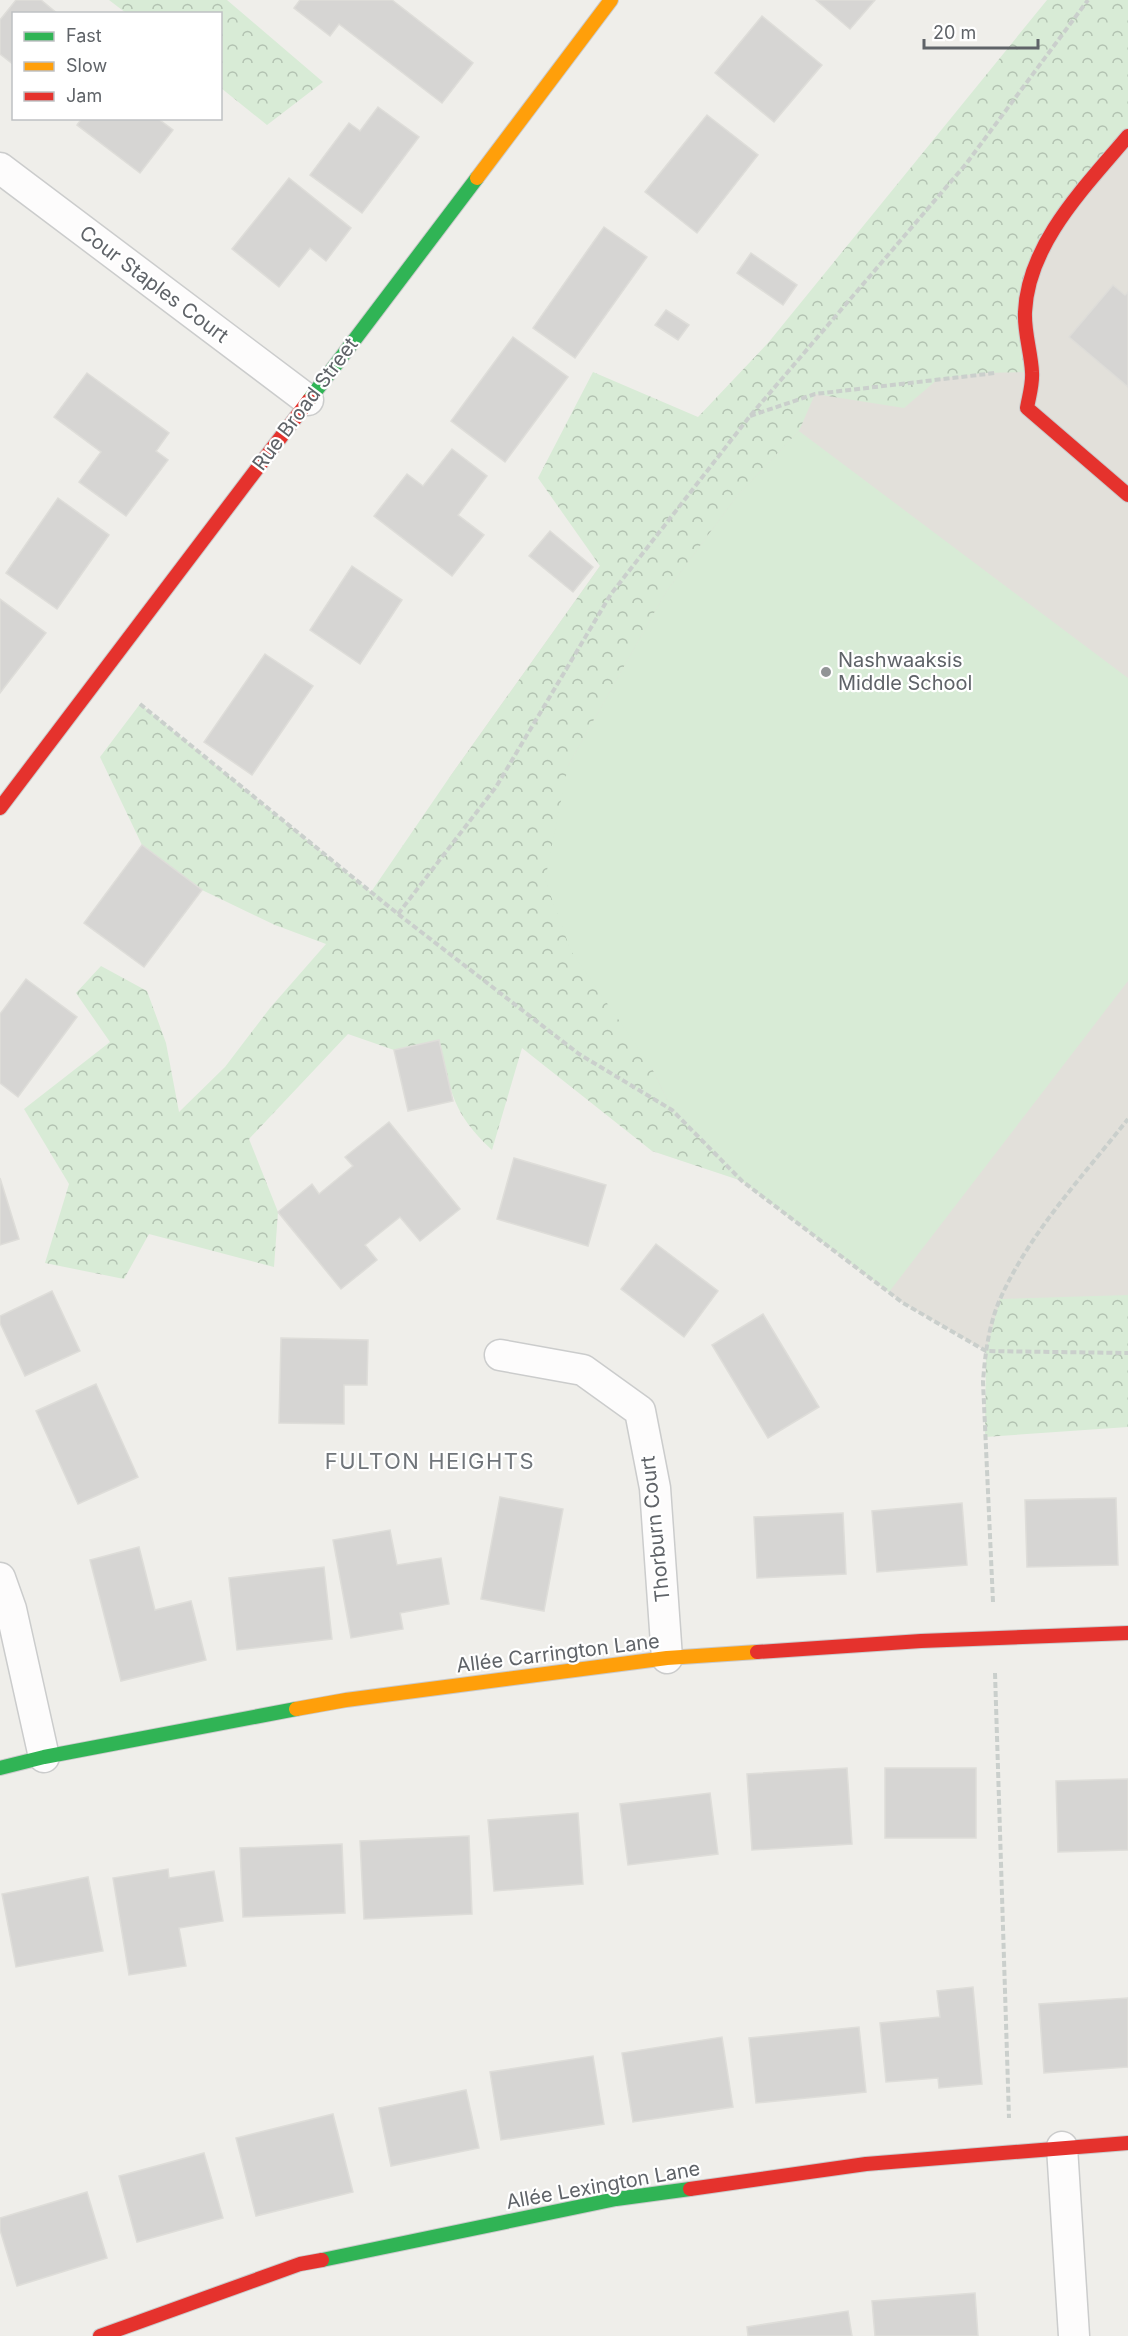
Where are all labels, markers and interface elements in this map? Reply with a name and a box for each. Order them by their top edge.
legend [12,12,222,120]
scale bar [924,12,1038,50]
text: 20 m [933,22,976,43]
text: Fast [66,25,102,46]
text: Slow [66,55,107,76]
text: Jam [66,85,102,106]
street label: Cour Staples Court [75,220,233,348]
street label: Rue Broad Street [247,333,363,475]
place label: Nashwaaksis Middle School [838,648,972,695]
marker: Nashwaaksis Middle School [819,665,833,679]
district label: FULTON HEIGHTS [325,1448,535,1474]
street label: Thorburn Court [635,1454,675,1603]
street label: Allée Carrington Lane [455,1629,661,1677]
street label: Allée Lexington Lane [504,2156,702,2214]

